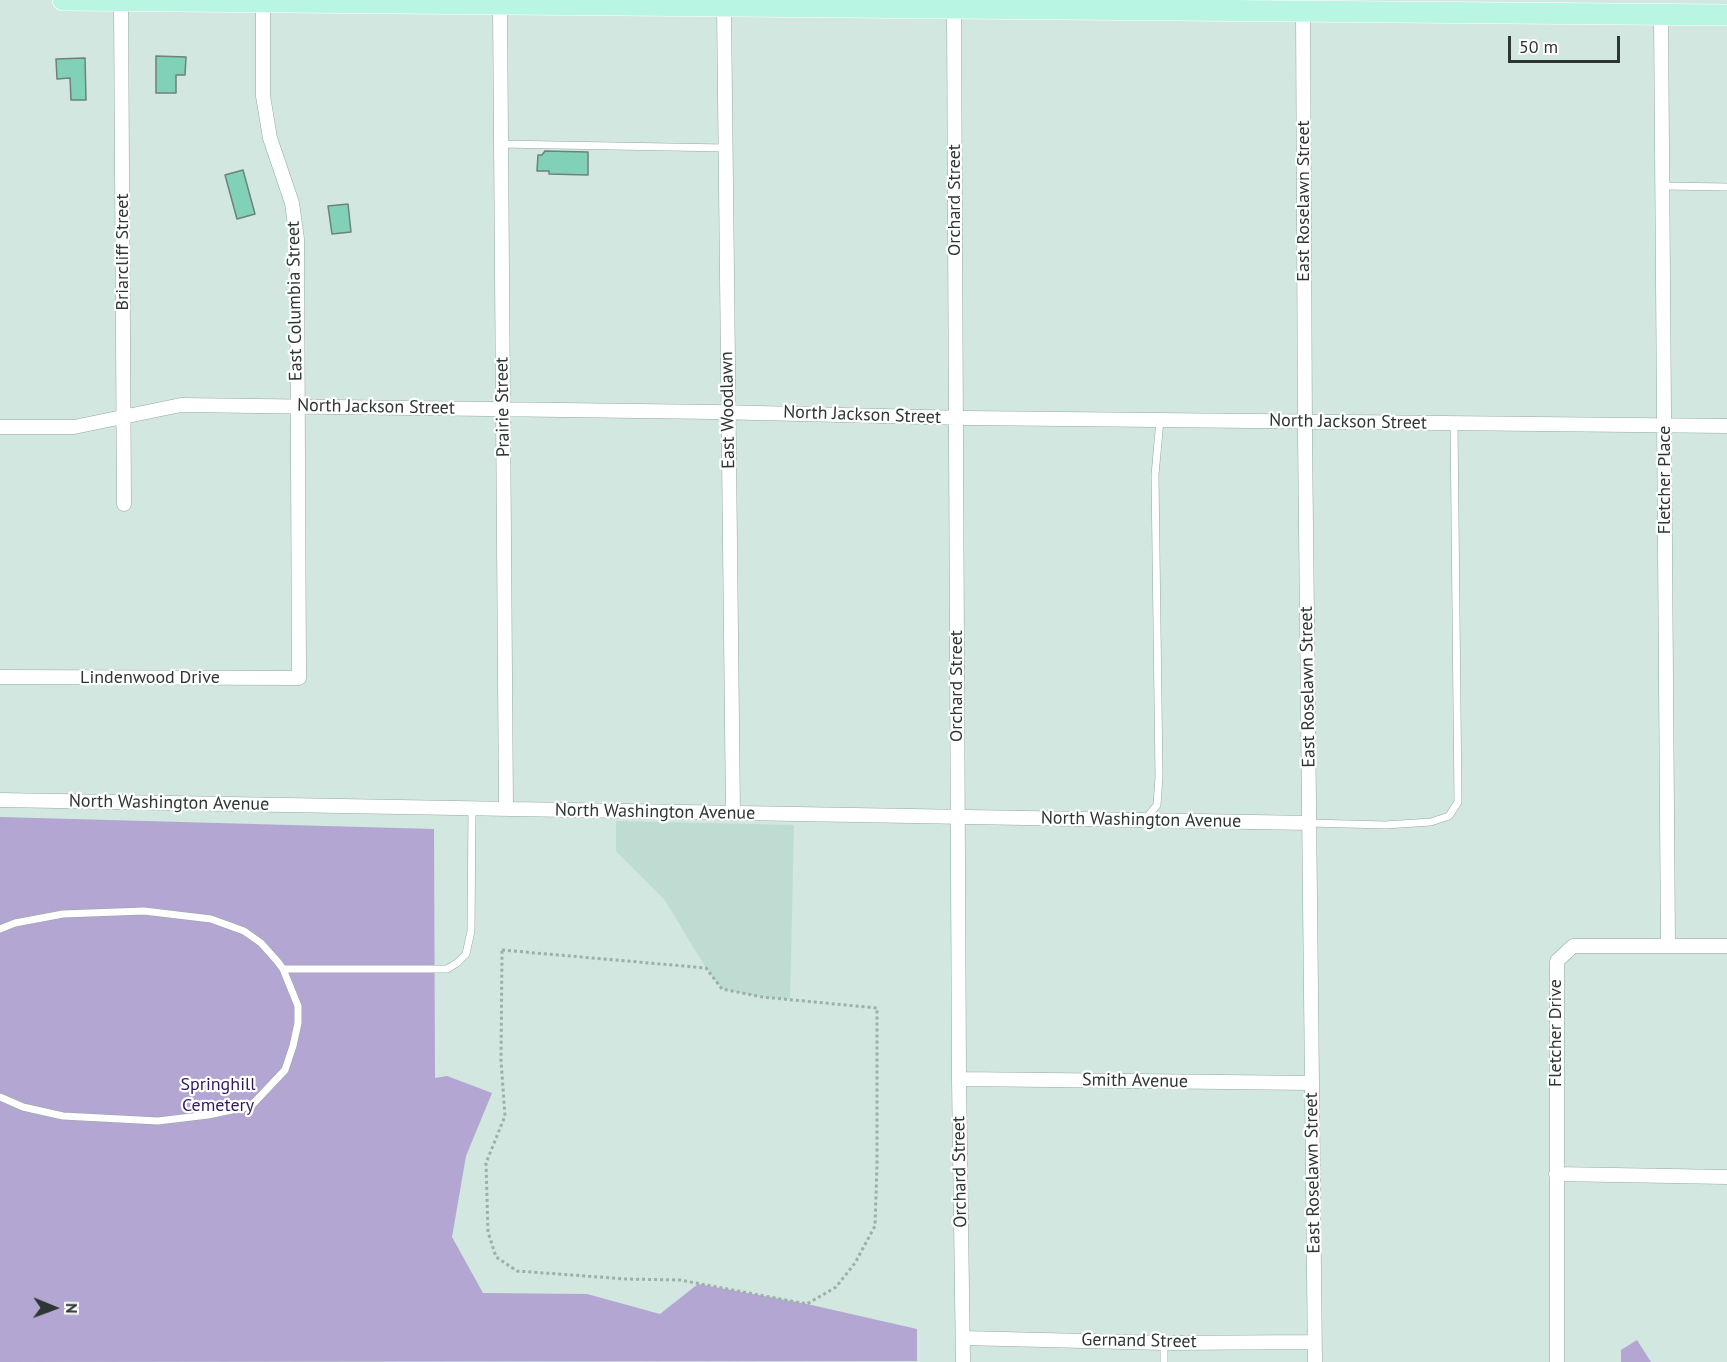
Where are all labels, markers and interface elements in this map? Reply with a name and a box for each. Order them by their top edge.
scale bar [1511,24,1624,62]
text: 50 m [1519,35,1558,58]
street label: East Roselawn Street [1293,120,1315,282]
street label: Orchard Street [944,144,966,256]
street label: Briarcliff Street [112,194,134,310]
street label: East Columbia Street [283,221,307,381]
street label: East Woodlawn [716,351,740,469]
street label: Prairie Street [491,357,515,457]
street label: North Jackson Street [297,395,455,419]
street label: North Jackson Street [783,401,941,429]
street label: North Jackson Street [1269,410,1427,434]
street label: Fletcher Place [1654,426,1676,534]
street label: East Roselawn Street [1296,606,1320,768]
street label: Orchard Street [946,630,968,742]
street label: Lindenwood Drive [80,667,220,689]
street label: North Washington Avenue [69,790,269,816]
street label: North Washington Avenue [555,799,755,825]
street label: North Washington Avenue [1041,807,1241,833]
street label: Fletcher Drive [1545,979,1567,1087]
street label: Smith Avenue [1082,1069,1188,1093]
park label: Springhill Cemetery [181,1074,255,1116]
street label: East Roselawn Street [1301,1092,1325,1254]
street label: Orchard Street [948,1116,972,1228]
north arrow [24,1278,84,1338]
text: N [62,1303,82,1314]
street label: Gernand Street [1081,1329,1197,1353]

